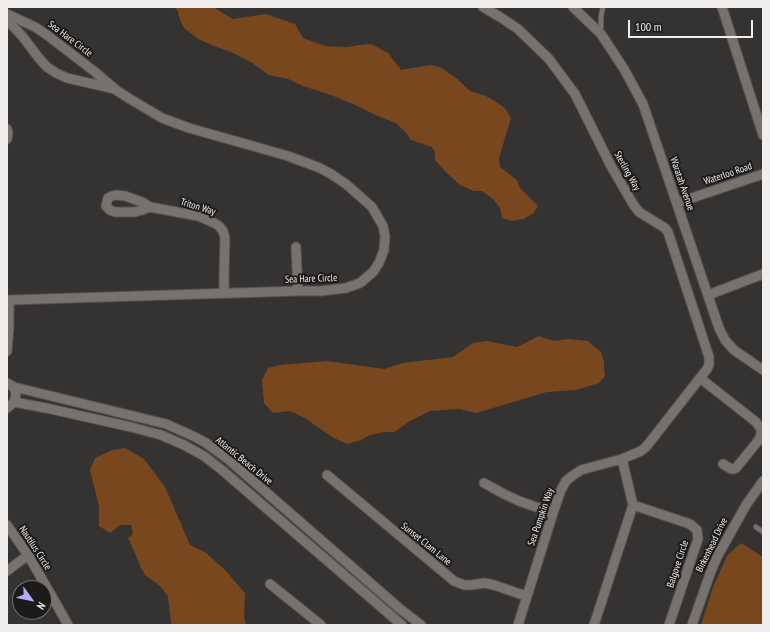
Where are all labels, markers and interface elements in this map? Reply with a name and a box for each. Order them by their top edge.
scale bar [630,12,755,38]
street label: Sea Hare Circle [45,18,95,60]
text: 100 m [635,19,662,34]
street label: Sterling Way [611,149,643,193]
street label: Waratah Avenue [667,156,697,212]
street label: Waterloo Road [702,160,754,188]
street label: Triton Way [179,196,217,218]
street label: Sea Hare Circle [285,272,337,286]
street label: Atlantic Beach Drive [213,434,275,488]
street label: Sea Pumpkin Way [525,486,557,548]
street label: Birkenhead Drive [694,516,730,574]
street label: Sunset Clam Lane [398,520,454,568]
street label: Nautilus Circle [16,524,54,572]
street label: Balgove Circle [665,539,691,589]
north arrow [12,580,52,620]
text: N [34,600,49,612]

